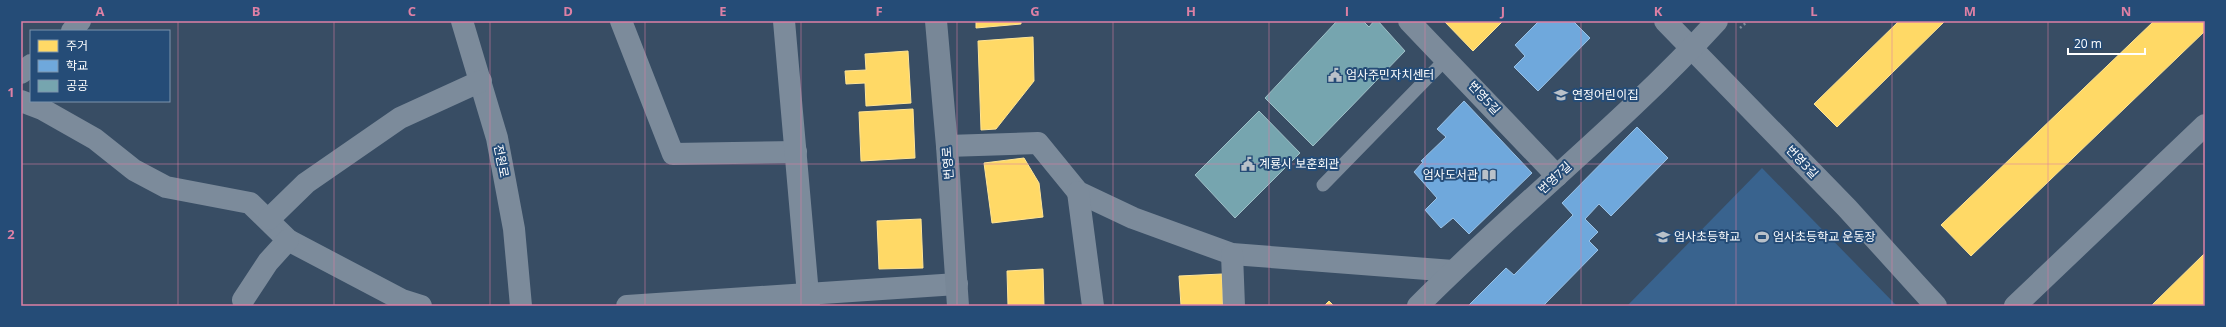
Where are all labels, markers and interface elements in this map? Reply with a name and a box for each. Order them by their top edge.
text: A [96,2,105,20]
text: B [252,2,261,20]
text: C [408,2,416,20]
text: D [563,2,573,20]
text: E [719,2,727,20]
text: F [875,2,883,20]
text: G [1030,2,1040,20]
text: H [1186,2,1196,20]
text: I [1345,2,1349,20]
text: J [1500,2,1505,20]
text: K [1654,2,1663,20]
text: L [1810,2,1818,20]
text: M [1964,2,1976,20]
text: N [2121,2,2131,20]
legend [30,30,170,102]
scale bar [2068,30,2145,56]
text: 20 m [2074,35,2102,52]
text: 주거 [66,37,88,54]
text: 학교 [66,57,88,74]
place label: 엄사주민자치센터 [1346,66,1434,83]
public building icon: 엄사주민자치센터 [1327,67,1343,83]
text: 공공 [66,77,88,94]
street label: 번영5길 [1465,77,1504,118]
text: 1 [7,83,15,101]
place label: 연정어린이집 [1572,86,1638,103]
school or university icon: 연정어린이집 [1553,87,1569,103]
street label: 번영3길 [1782,141,1822,182]
street label: 전원로 [490,143,513,179]
street label: 번영로 [938,146,957,180]
place label: 계룡시 보훈회관 [1259,155,1339,172]
public building icon: 계룡시 보훈회관 [1240,156,1256,172]
street label: 번영7길 [1534,158,1575,197]
place label: 엄사도서관 [1423,166,1478,183]
library icon: 엄사도서관 [1481,167,1497,183]
text: 2 [7,225,15,243]
place label: 엄사초등학교 [1674,228,1740,245]
place label: 엄사초등학교 운동장 [1773,228,1875,245]
school or university icon: 엄사초등학교 [1655,229,1671,245]
sports icon: 엄사초등학교 운동장 [1754,229,1770,245]

